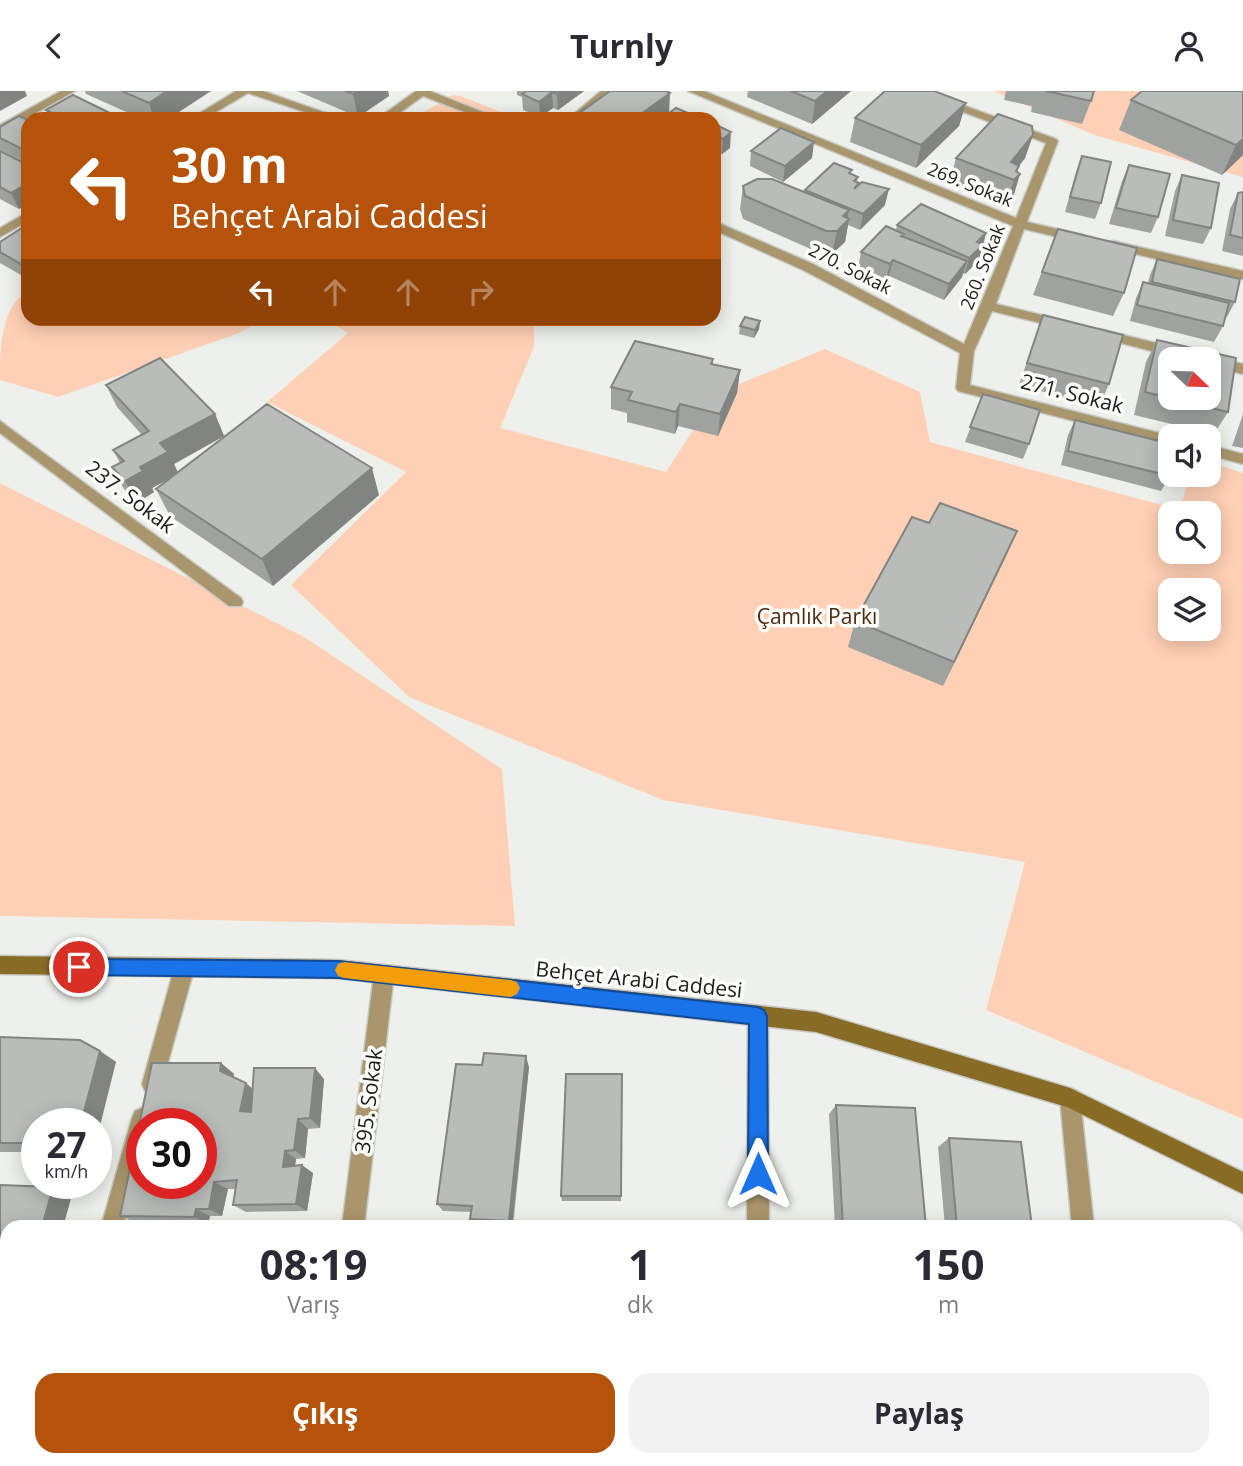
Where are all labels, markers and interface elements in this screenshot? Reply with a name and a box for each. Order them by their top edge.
text: Turnly [570,24,673,67]
icon: back [35,27,73,65]
icon: person [1170,27,1208,65]
text: 30 m [171,131,288,197]
icon: left [56,140,147,231]
street label: 269. Sokak [924,156,1017,212]
text: Behçet Arabi Caddesi [171,194,488,237]
street label: 260. Sokak [954,220,1010,313]
street label: 270. Sokak [805,237,896,299]
icon: left [243,273,281,311]
icon: ahead [316,273,354,311]
icon: ahead [389,273,427,311]
icon: right [462,273,500,311]
north arrow [1158,347,1222,409]
map controls [1158,347,1221,641]
street label: 271. Sokak [1018,367,1127,419]
button: sound [1158,424,1221,487]
street label: 237. Sokak [80,453,181,539]
button: search [1158,501,1221,564]
button: layers [1158,578,1221,641]
park label: Çamlık Parkı [757,602,877,630]
pin [49,937,109,997]
icon: arrive [60,948,98,986]
street label: Behçet Arabi Caddesi [534,954,744,1004]
street label: 395. Sokak [348,1047,388,1155]
speed limit sign: 30 [126,1108,217,1199]
text: 27 [46,1121,87,1168]
position arrow [721,1137,795,1211]
text: km/h [45,1159,88,1183]
text: 08:19 [259,1235,367,1292]
text: 1 [628,1235,652,1292]
text: 150 [913,1235,985,1292]
text: Varış [287,1288,340,1320]
text: dk [627,1288,653,1320]
text: m [938,1288,959,1320]
button: Çıkış [35,1373,615,1453]
button: Paylaş [629,1373,1209,1453]

